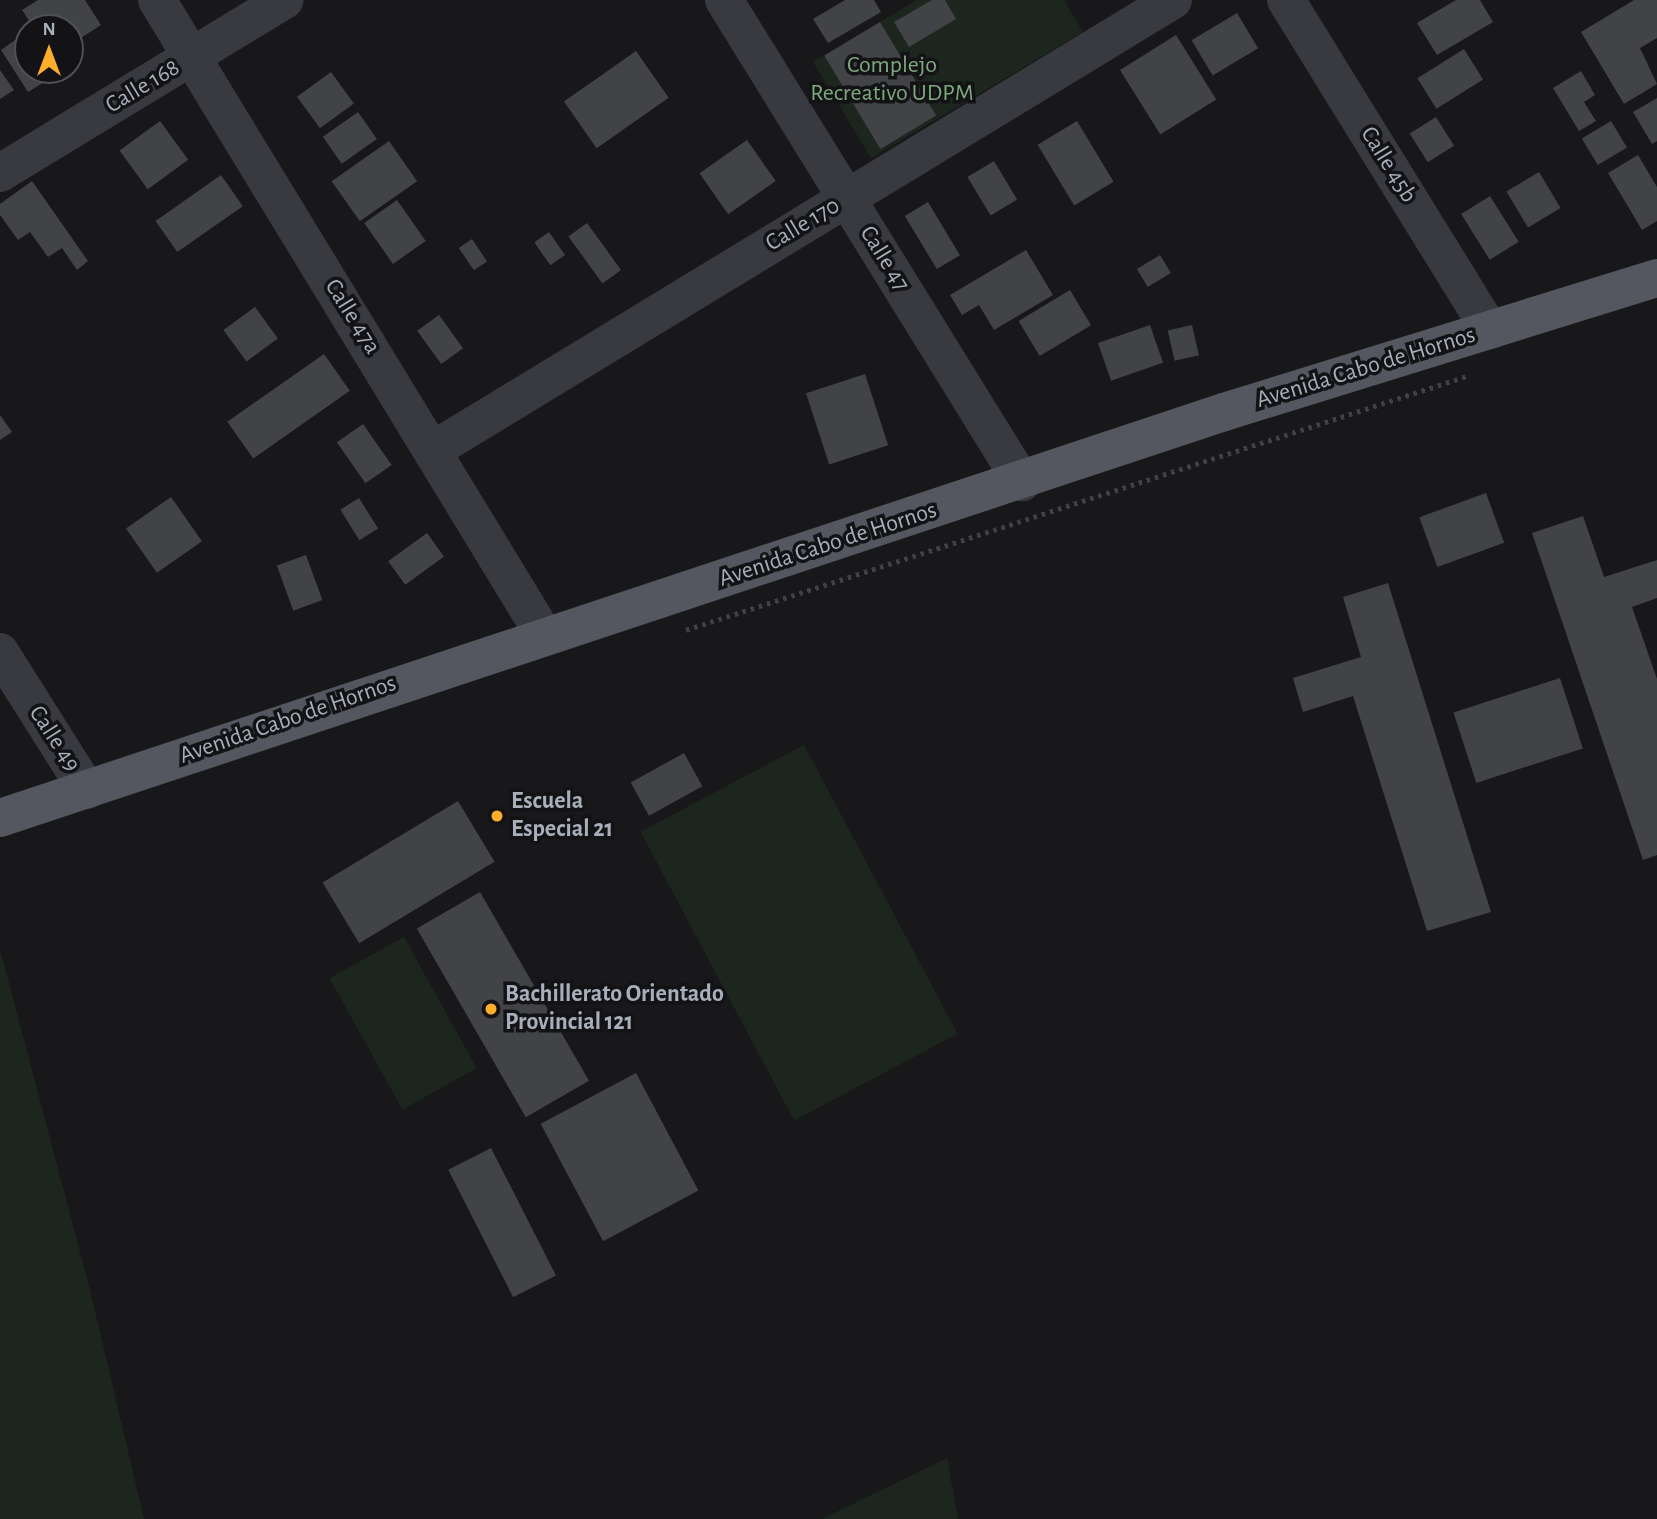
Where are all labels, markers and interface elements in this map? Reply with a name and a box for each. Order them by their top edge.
north arrow [14,14,84,84]
text: N [42,20,56,39]
park label: Complejo Recreativo UDPM [810,52,974,108]
street label: Calle 168 [101,54,185,120]
street label: Calle 45b [1353,122,1423,208]
street label: Calle 170 [761,192,845,258]
street label: Calle 47 [853,221,915,297]
street label: Calle 47a [318,274,386,360]
street label: Avenida Cabo de Hornos [1253,321,1479,415]
street label: Avenida Cabo de Hornos [715,496,941,594]
street label: Avenida Cabo de Hornos [176,669,400,771]
street label: Calle 49 [22,700,86,778]
place label: Escuela Especial 21 [511,788,613,844]
marker: Escuela Especial 21 [489,808,505,824]
place label: Bachillerato Orientado Provincial 121 [505,981,724,1037]
marker: Bachillerato Orientado Provincial 121 [483,1001,499,1017]

